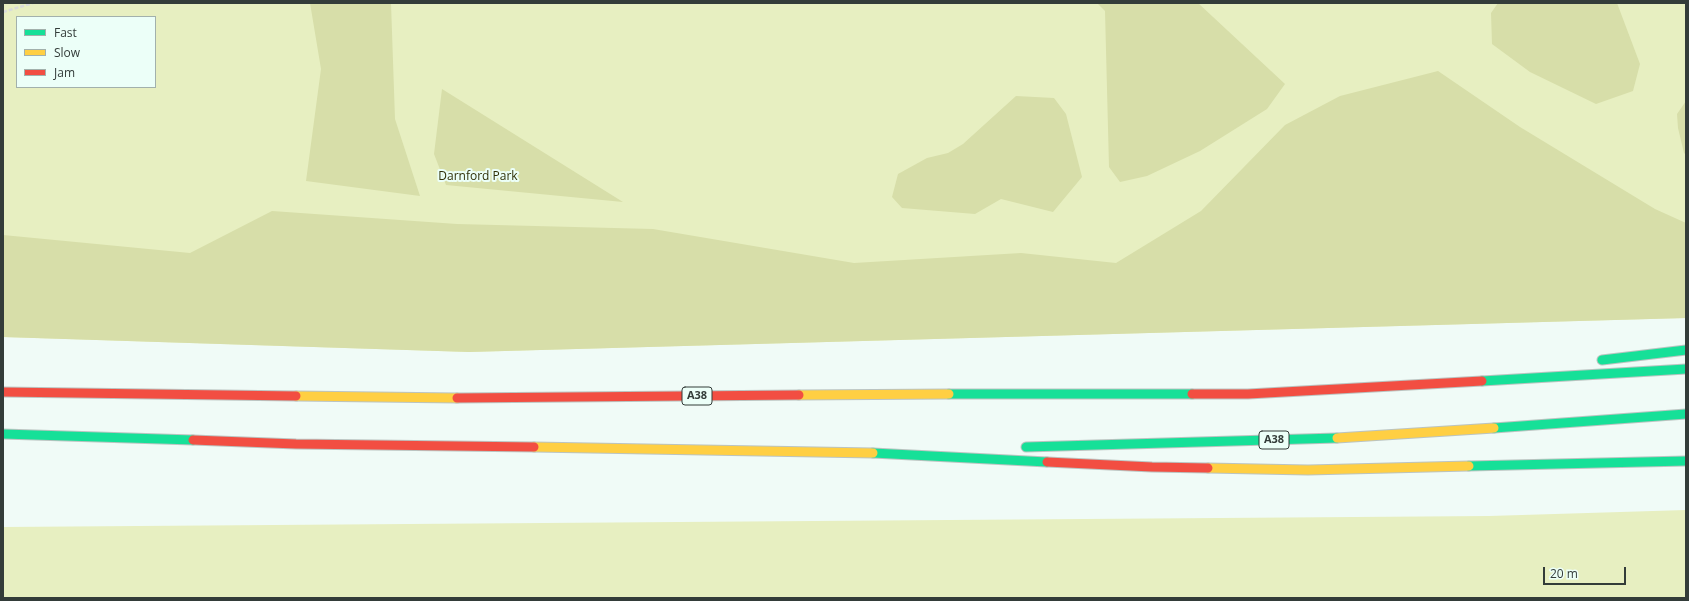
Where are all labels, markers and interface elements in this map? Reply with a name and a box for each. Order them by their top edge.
legend [16,16,156,88]
text: Fast [54,24,77,41]
text: Slow [54,44,80,61]
text: Jam [54,64,75,81]
park label: Darnford Park [438,170,518,184]
road number: A38 [682,387,712,405]
road number: A38 [1259,431,1289,449]
scale bar [1545,559,1628,585]
text: 20 m [1550,565,1578,582]

